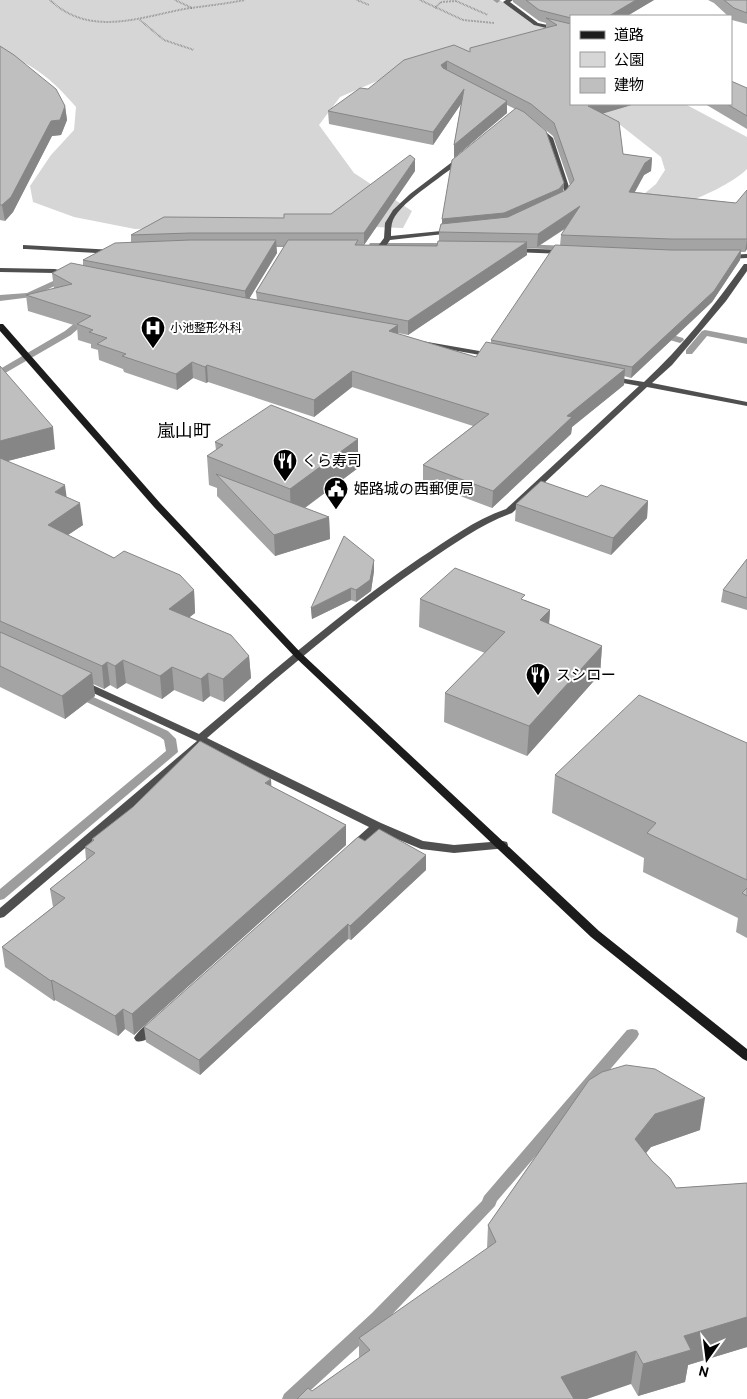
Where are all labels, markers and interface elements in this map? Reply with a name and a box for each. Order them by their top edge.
legend [570,15,732,105]
text: 道路 [614,26,644,44]
text: 公園 [614,51,644,69]
text: 建物 [614,76,644,94]
hospital icon: 小池整形外科 [140,315,166,349]
place label: 小池整形外科 [170,320,242,335]
district label: 嵐山町 [157,420,211,442]
restaurant icon: くら寿司 [272,448,298,482]
place label: くら寿司 [302,452,362,470]
public building icon: 姫路城の西郵便局 [323,476,349,510]
place label: 姫路城の西郵便局 [354,480,474,498]
restaurant icon: スシロー [525,662,551,696]
place label: スシロー [556,666,616,684]
north arrow [682,1334,732,1384]
text: N [697,1362,711,1382]

